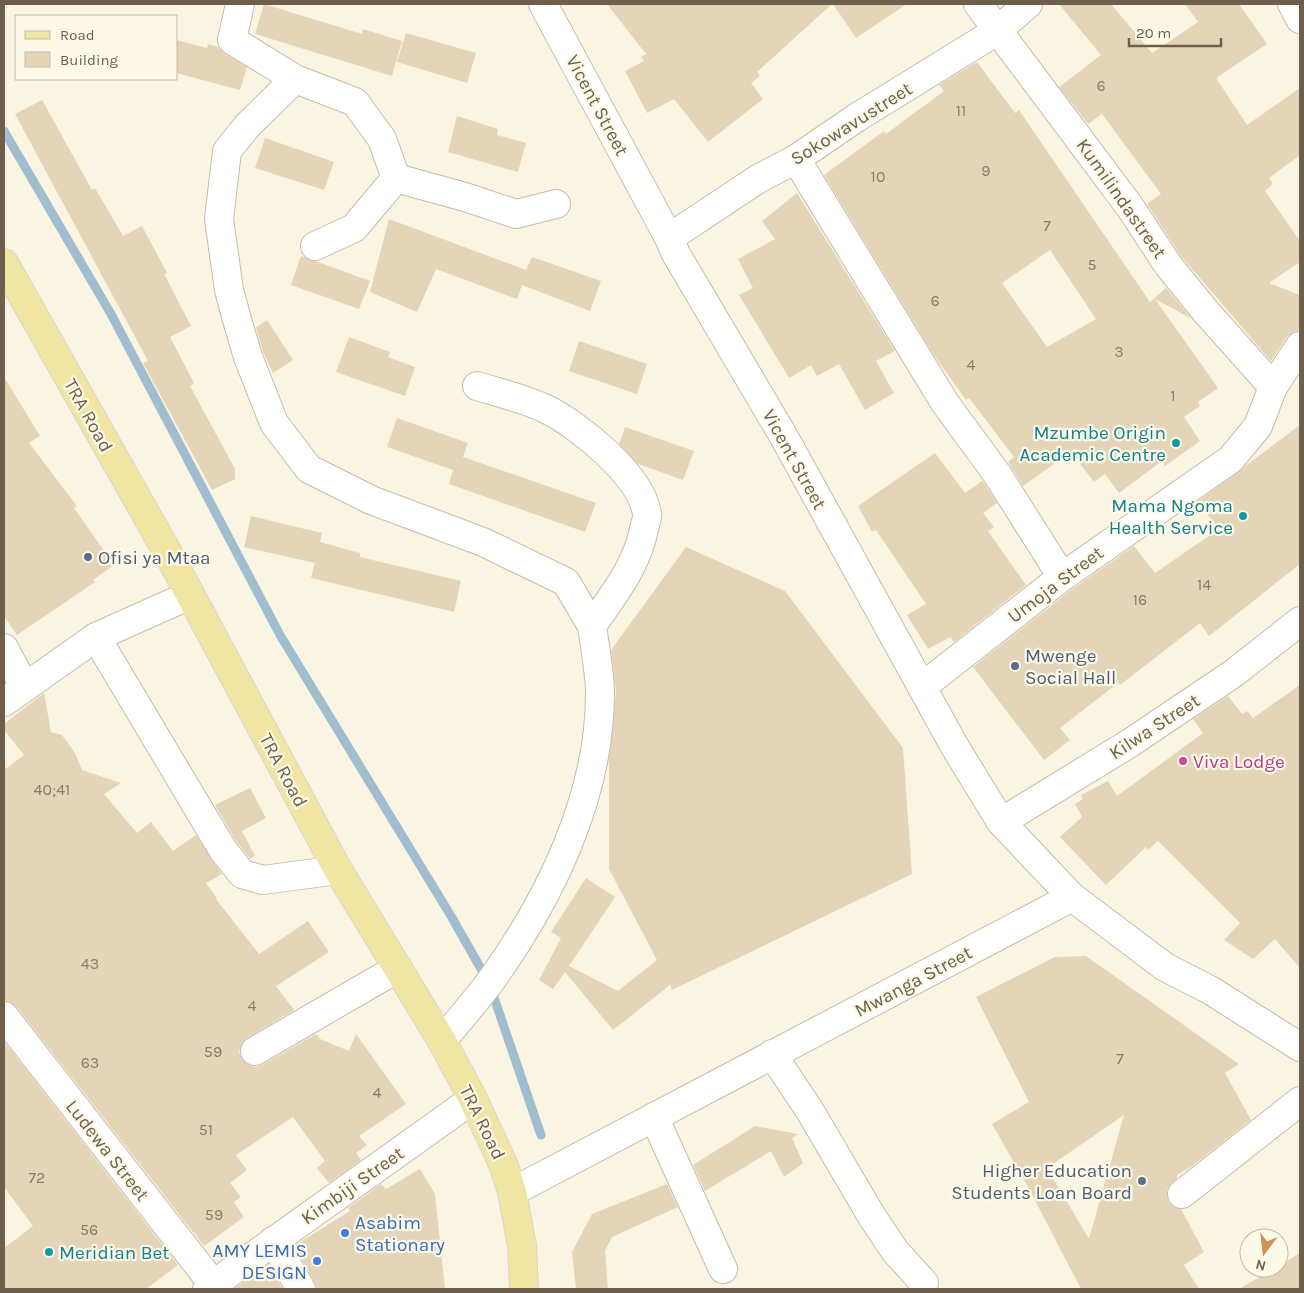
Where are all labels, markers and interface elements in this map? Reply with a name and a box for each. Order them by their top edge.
legend [15,15,178,80]
scale bar [1129,15,1222,47]
text: 20 m [1136,24,1171,42]
text: Road [60,26,95,44]
text: Building [60,51,118,69]
street label: Vicent Street [561,51,633,160]
house number: 6 [1096,76,1106,95]
street label: Sokowavustreet [787,78,916,170]
house number: 11 [956,101,966,120]
street label: Kumilindastreet [1072,134,1171,263]
house number: 9 [981,161,991,180]
house number: 10 [871,167,885,186]
house number: 7 [1043,216,1051,235]
house number: 5 [1087,255,1097,274]
house number: 6 [930,291,940,310]
house number: 3 [1114,342,1124,361]
house number: 4 [967,355,976,374]
street label: TRA Road [59,375,117,456]
house number: 1 [1170,386,1176,405]
street label: Vicent Street [758,406,831,513]
place label: Mzumbe Origin Academic Centre [1019,422,1166,466]
marker: Mzumbe Origin Academic Centre [1170,437,1182,449]
place label: Mama Ngoma Health Service [1109,495,1233,539]
marker: Mama Ngoma Health Service [1237,510,1249,522]
street label: Umoja Street [1004,542,1108,628]
place label: Ofisi ya Mtaa [98,547,211,569]
marker: Ofisi ya Mtaa [82,551,94,563]
house number: 14 [1197,575,1211,594]
house number: 16 [1133,590,1147,609]
place label: Mwenge Social Hall [1025,645,1116,689]
marker: Mwenge Social Hall [1009,660,1021,672]
street label: Kilwa Street [1105,689,1204,764]
street label: TRA Road [255,730,312,811]
place label: Viva Lodge [1193,751,1285,773]
marker: Viva Lodge [1177,755,1189,767]
house number: 40;41 [34,780,70,799]
street label: Mwanga Street [851,942,976,1022]
house number: 43 [81,954,99,973]
house number: 4 [248,996,257,1015]
house number: 59 [204,1042,222,1061]
house number: 7 [1116,1049,1124,1068]
house number: 63 [81,1053,99,1072]
street label: TRA Road [455,1082,510,1163]
house number: 4 [373,1083,382,1102]
street label: Ludewa Street [61,1096,154,1206]
house number: 51 [199,1120,213,1139]
street label: Kimbiji Street [297,1142,408,1229]
place label: Higher Education Students Loan Board [951,1160,1132,1204]
house number: 72 [29,1168,45,1187]
marker: Higher Education Students Loan Board [1136,1175,1148,1187]
house number: 59 [205,1205,223,1224]
place label: Asabim Stationary [355,1212,445,1256]
house number: 56 [80,1220,98,1239]
marker: Asabim Stationary [339,1227,351,1239]
north arrow [1239,1228,1289,1278]
place label: AMY LEMIS DESIGN [213,1240,307,1284]
place label: Meridian Bet [59,1242,169,1264]
marker: Meridian Bet [43,1246,55,1258]
marker: AMY LEMIS DESIGN [311,1255,323,1267]
text: N [1254,1256,1268,1275]

